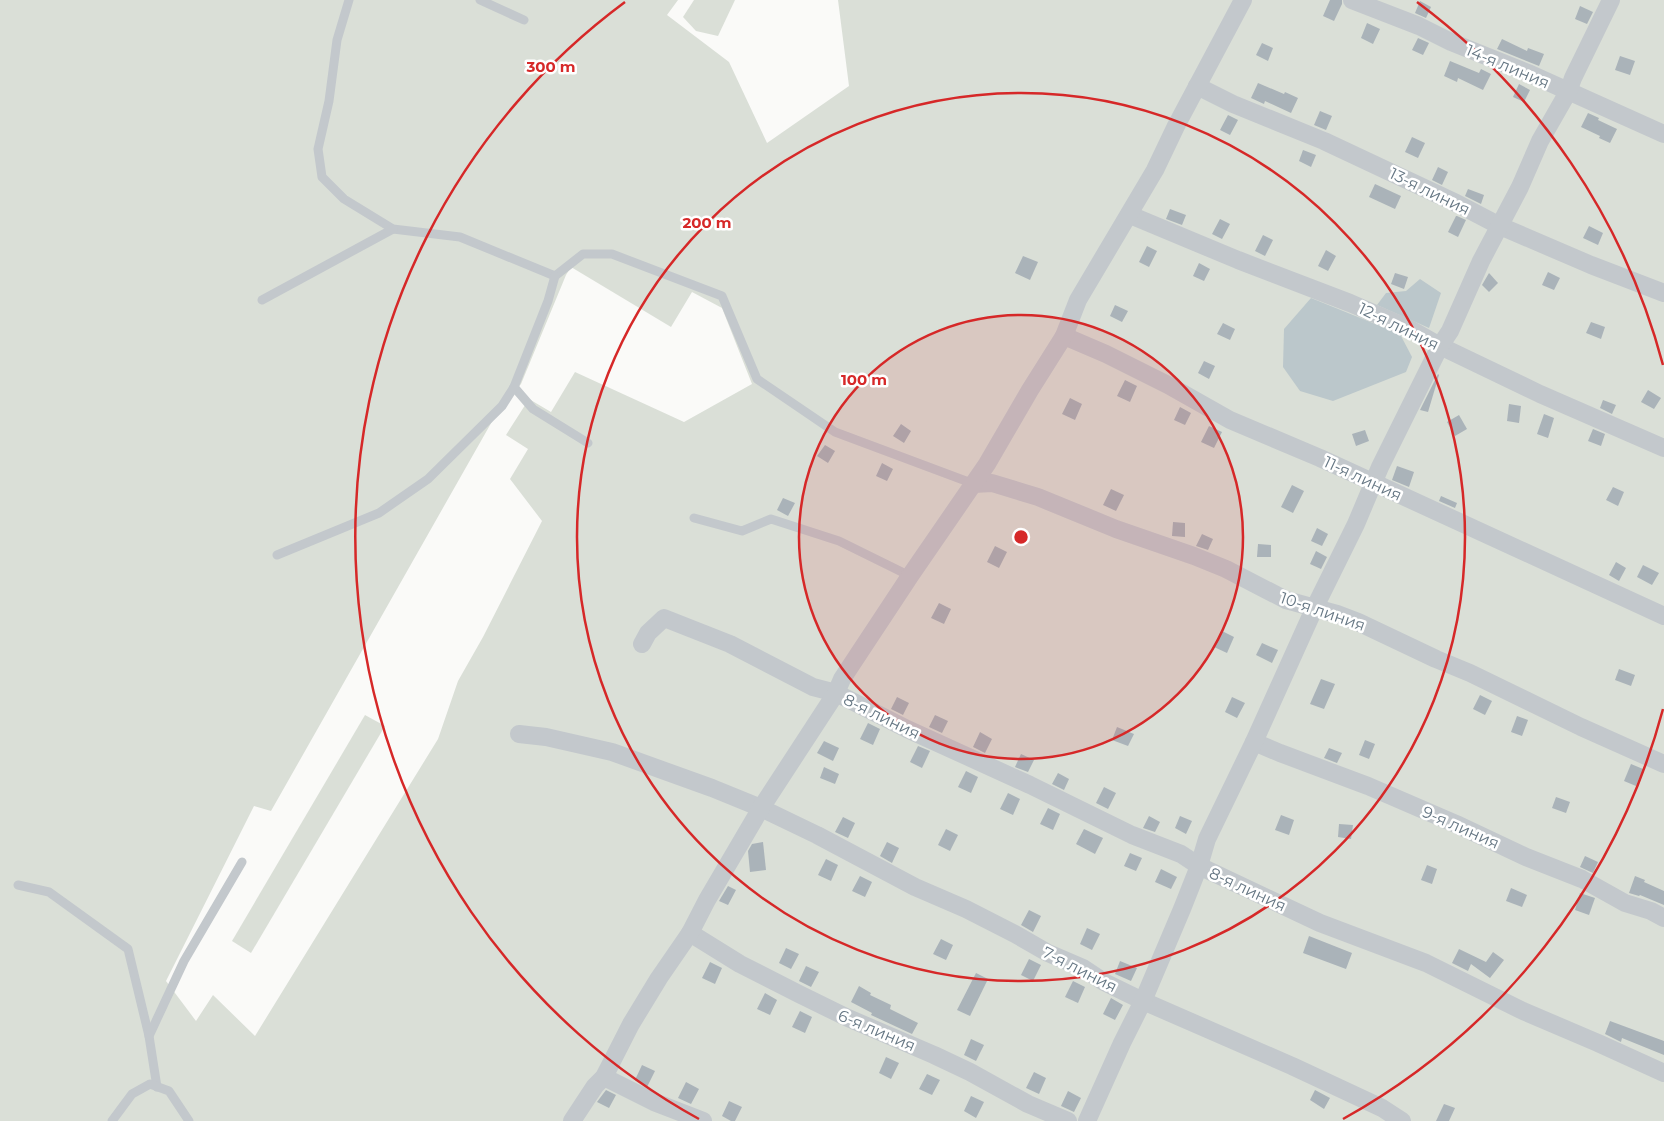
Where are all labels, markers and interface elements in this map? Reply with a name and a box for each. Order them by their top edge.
street label: 14-я линия [1463,40,1552,93]
text: 300 m [525,57,576,76]
street label: 13-я линия [1386,164,1473,219]
text: 200 m [682,213,732,232]
street label: 12-я линия [1356,299,1442,354]
text: 100 m [841,370,887,389]
street label: 11-я линия [1321,452,1405,505]
centre of rings [1012,528,1030,546]
street label: 10-я линия [1278,588,1368,635]
street label: 8-я линия [841,690,923,743]
street label: 9-я линия [1419,802,1502,853]
street label: 8-я линия [1206,863,1289,915]
street label: 7-я линия [1039,943,1120,996]
street label: 6-я линия [835,1006,918,1055]

